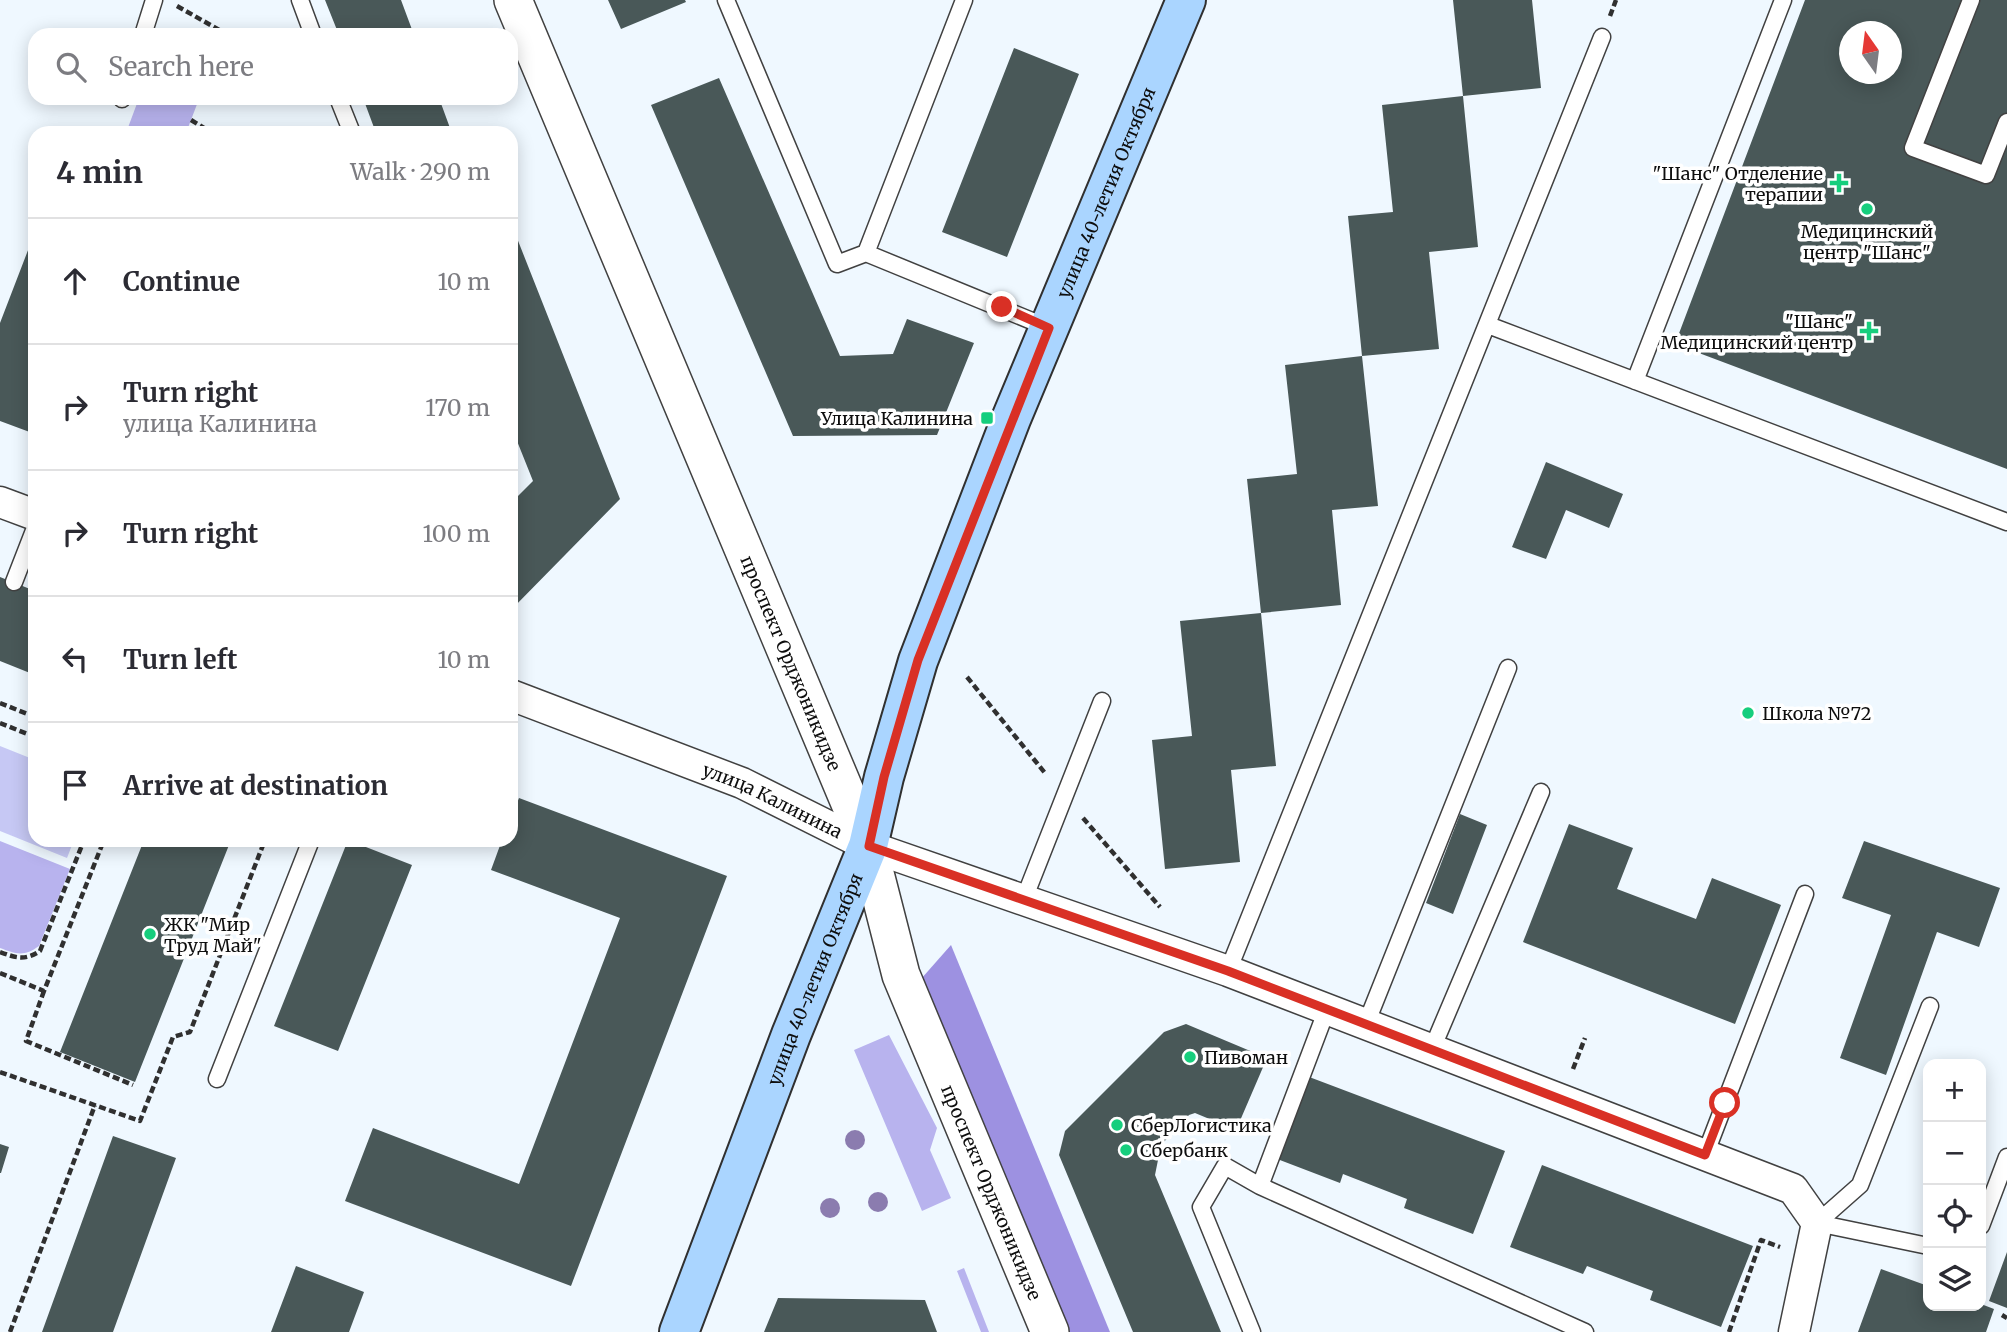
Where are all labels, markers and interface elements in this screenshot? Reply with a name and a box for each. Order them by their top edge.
north arrow [1839,21,1902,84]
search box [28,28,518,105]
icon: search [52,48,90,86]
text: Search here [108,50,254,83]
street label: улица 40-летия Октября [1051,83,1160,301]
text: 4 min [56,153,143,191]
text: Walk · 290 m [350,157,490,186]
place label: "Шанс" Отделение терапии [1653,162,1823,206]
marker: "Шанс" Отделение терапии [1829,173,1849,193]
marker: Медицинский центр "Шанс" [1859,201,1875,217]
place label: Медицинский центр "Шанс" [1801,220,1933,264]
icon: ahead [56,262,94,300]
text: Continue [123,265,240,298]
text: 10 m [437,267,490,296]
route end [986,291,1017,322]
place label: "Шанс" Медицинский центр [1660,310,1853,354]
marker: "Шанс" Медицинский центр [1859,321,1879,341]
text: Turn right [123,376,258,409]
icon: right [56,388,94,426]
text: 170 m [425,393,490,422]
place label: Улица Калинина [820,407,973,430]
text: улица Калинина [123,409,317,438]
marker: Улица Калинина [979,410,995,426]
icon: right [56,514,94,552]
text: Turn right [123,517,258,550]
text: 100 m [422,519,490,548]
street label: проспект Орджоникидзе [736,552,847,774]
icon: left [56,640,94,678]
text: Turn left [123,643,237,676]
text: 10 m [437,645,490,674]
place label: Школа №72 [1762,702,1871,725]
marker: Школа №72 [1740,705,1756,721]
street label: улица Калинина [699,758,847,843]
icon: arrive [56,766,94,804]
text: Arrive at destination [123,769,388,802]
street label: улица 40-летия Октября [762,869,867,1088]
place label: ЖК "Мир Труд Май" [164,913,262,957]
marker: ЖК "Мир Труд Май" [142,926,158,942]
place label: Пивоман [1204,1046,1288,1069]
marker: Пивоман [1182,1049,1198,1065]
map controls [1923,1059,1986,1311]
button: + [1923,1059,1986,1122]
street label: проспект Орджоникидзе [936,1081,1047,1303]
route start [1709,1087,1740,1118]
place label: СберЛогистика [1131,1114,1272,1137]
marker: СберЛогистика [1109,1117,1125,1133]
button: − [1923,1122,1986,1185]
place label: Сбербанк [1140,1139,1228,1162]
marker: Сбербанк [1118,1142,1134,1158]
button: locate [1923,1185,1986,1248]
button: layers [1923,1248,1986,1311]

